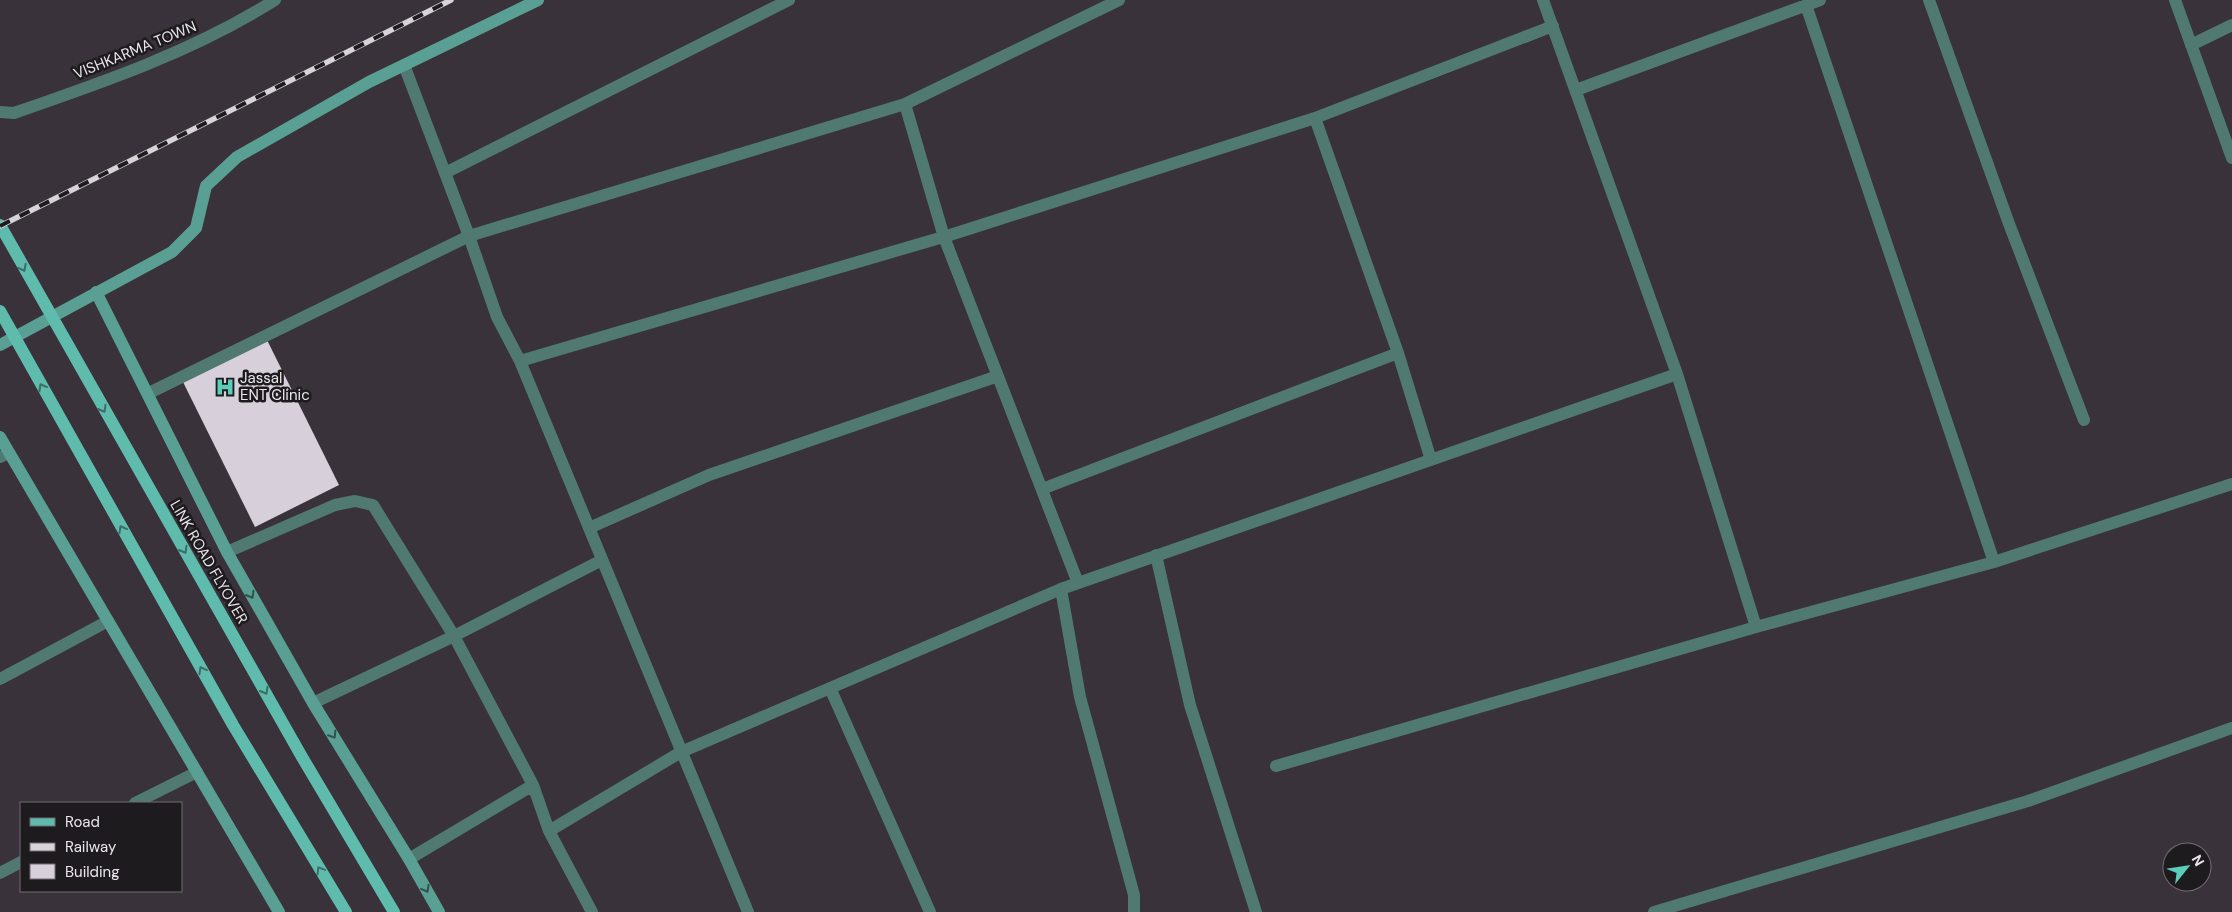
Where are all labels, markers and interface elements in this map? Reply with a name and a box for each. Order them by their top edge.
street label: VISHKARMA TOWN [71,16,199,84]
one-way arrow [17,263,27,272]
place label: Jassal ENT Clinic [240,368,310,405]
hospital icon: Jassal ENT Clinic [214,376,236,398]
one-way arrow [38,384,48,393]
one-way arrow [97,404,107,413]
street label: LINK ROAD FLYOVER [165,497,253,628]
one-way arrow [118,525,128,534]
one-way arrow [178,545,188,554]
one-way arrow [245,589,255,598]
one-way arrow [198,667,208,676]
one-way arrow [258,686,268,695]
one-way arrow [326,730,336,739]
legend [20,802,182,892]
text: Road [65,812,100,832]
text: Railway [65,837,117,857]
north arrow [2162,842,2212,892]
text: N [2188,852,2209,869]
text: Building [65,862,120,882]
one-way arrow [317,867,327,876]
one-way arrow [420,884,430,893]

